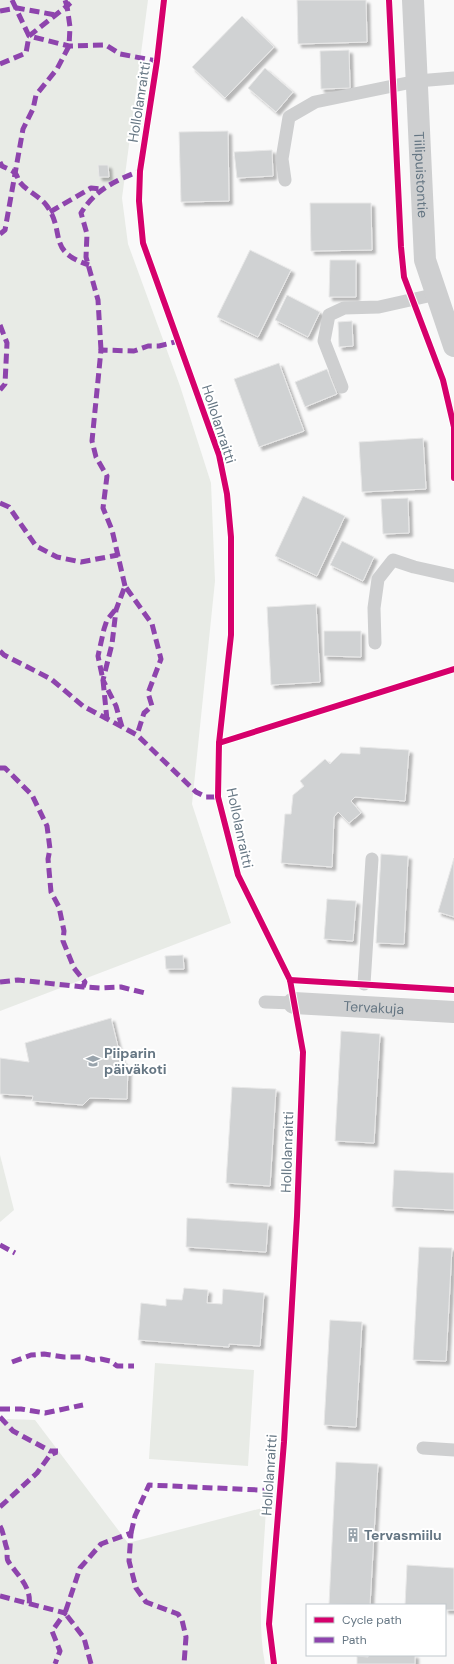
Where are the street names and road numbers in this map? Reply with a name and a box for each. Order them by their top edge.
street label: Hollolanraitti [124,60,154,144]
street label: Tiilipuistontie [410,131,432,218]
street label: Hollolanraitti [198,382,240,466]
street label: Hollolanraitti [223,786,257,870]
street label: Tervakuja [343,997,405,1018]
street label: Hollolanraitti [277,1111,297,1193]
street label: Hollolanraitti [257,1434,281,1516]

